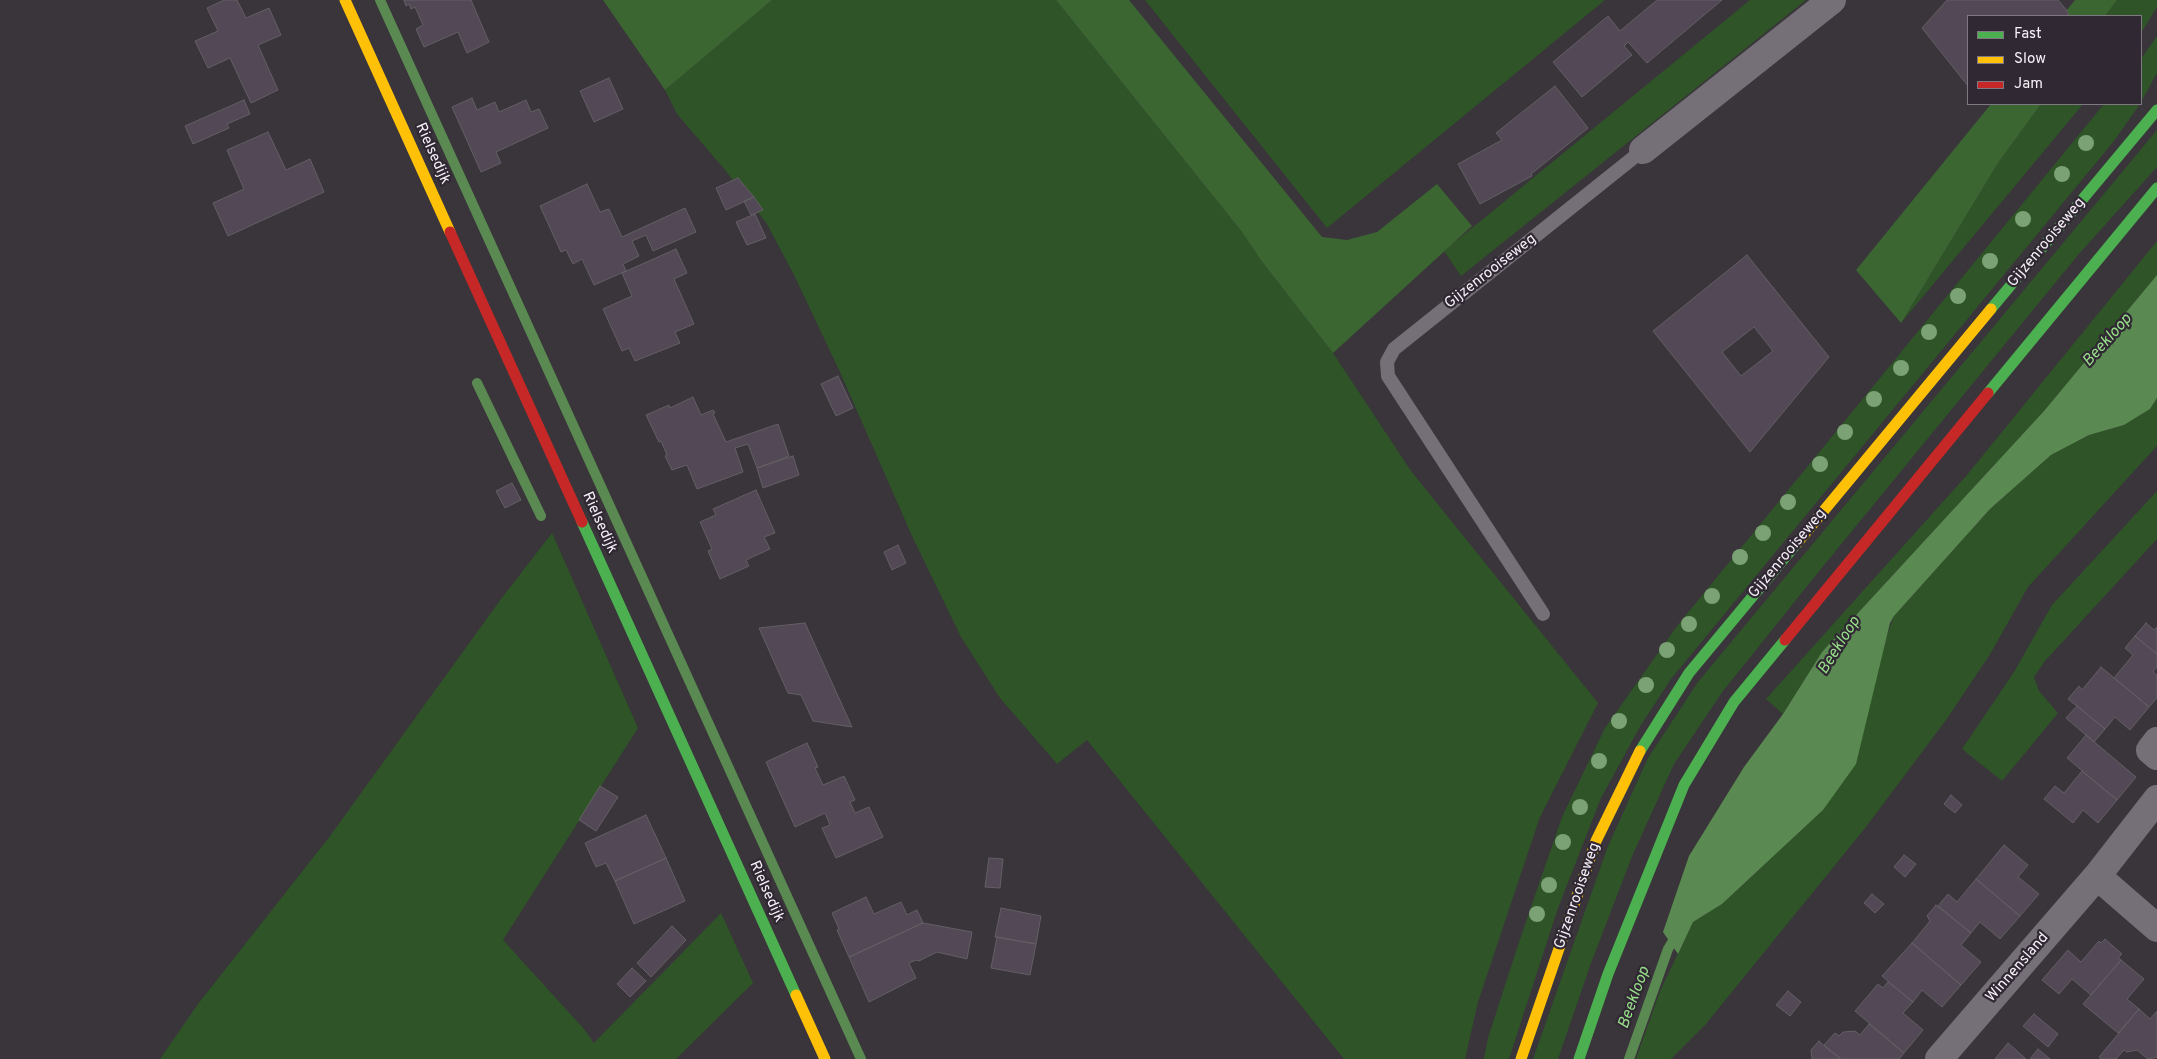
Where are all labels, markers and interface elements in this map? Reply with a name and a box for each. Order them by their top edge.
legend [1967,15,2142,105]
text: Fast [2014,25,2042,44]
text: Slow [2014,50,2046,69]
text: Jam [2014,75,2043,94]
street label: Rielsedijk [410,120,454,188]
street label: Gijzenrooiseweg [2004,195,2090,291]
street label: Gijzenrooiseweg [1442,231,1540,313]
water label: Beekloop [2079,311,2137,371]
street label: Rielsedijk [577,489,621,557]
street label: Gijzenrooiseweg [1745,506,1831,602]
water label: Beekloop [1815,614,1865,678]
street label: Gijzenrooiseweg [1551,841,1605,951]
street label: Rielsedijk [744,858,788,926]
street label: Winnensland [1983,929,2053,1007]
water label: Beekloop [1615,964,1655,1032]

